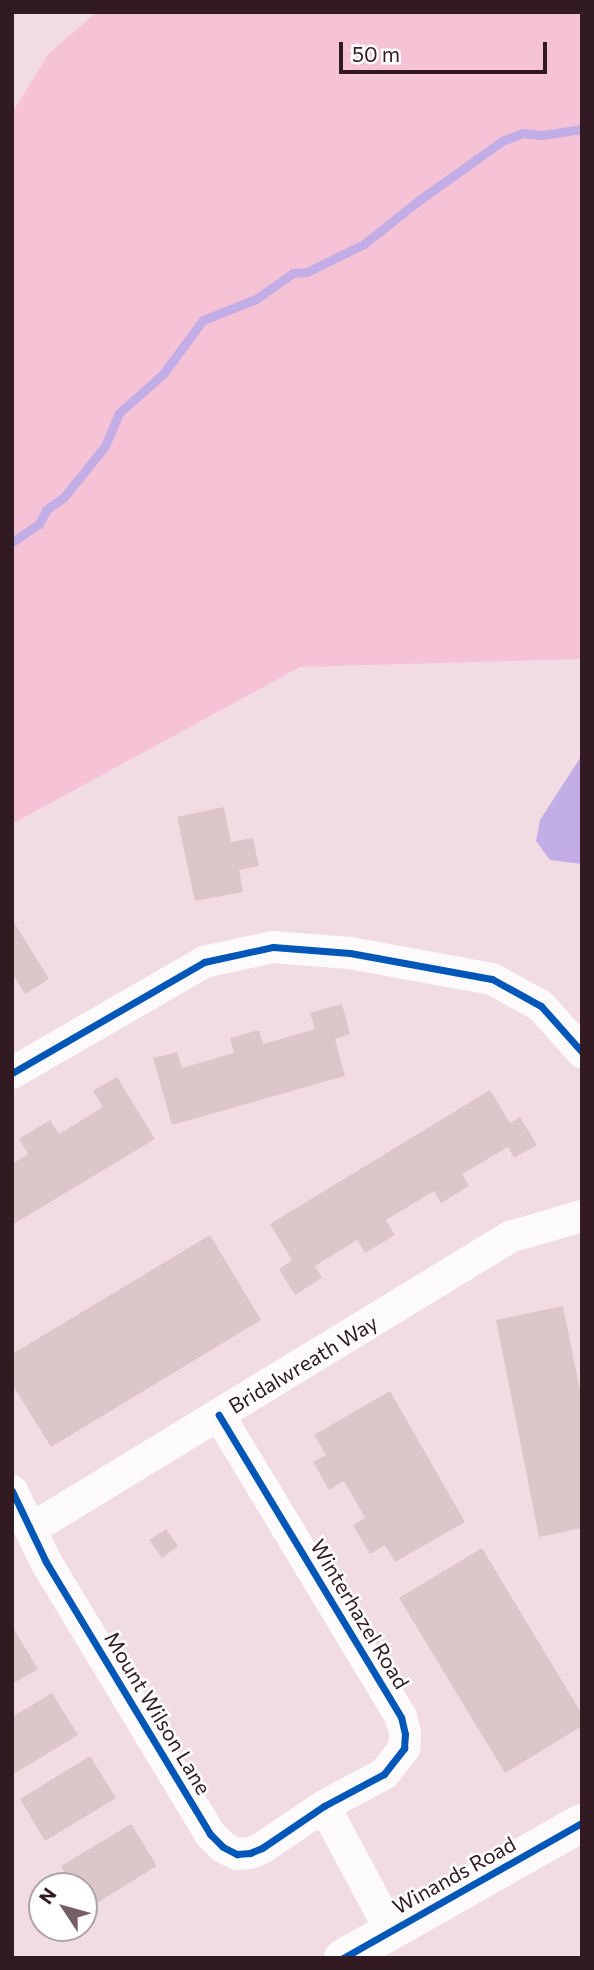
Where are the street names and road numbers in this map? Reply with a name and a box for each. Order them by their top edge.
street label: Bridalwreath Way [224,1310,382,1418]
street label: Winterhazel Road [306,1535,414,1693]
street label: Mount Wilson Lane [99,1627,217,1799]
street label: Winands Road [388,1831,520,1919]

